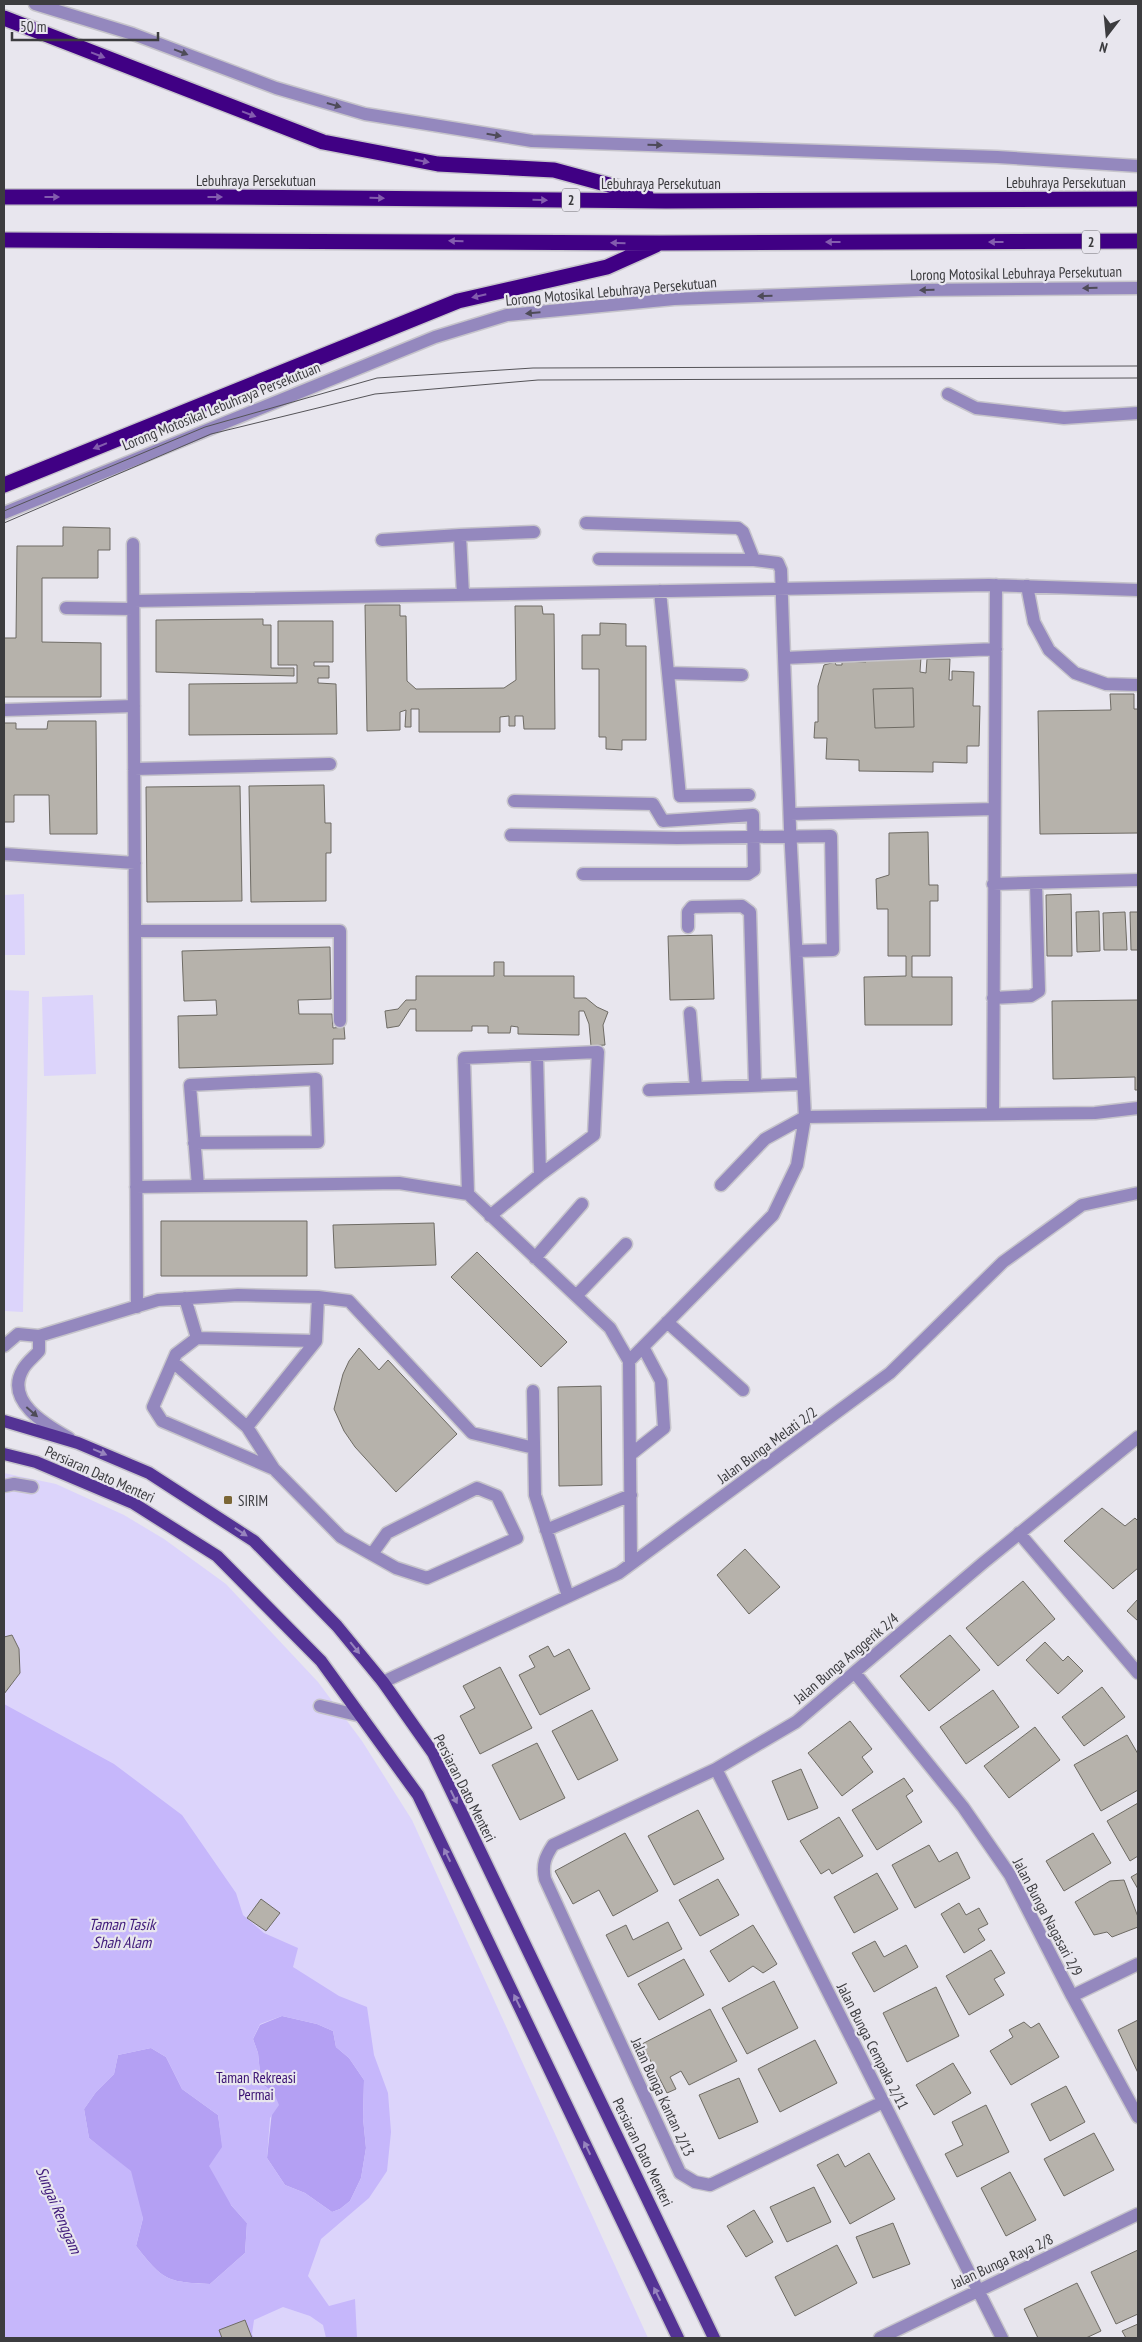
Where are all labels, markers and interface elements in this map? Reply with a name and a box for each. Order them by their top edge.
scale bar [12,10,159,42]
north arrow [1082,10,1132,60]
text: 50 m [20,17,46,36]
text: N [1097,38,1110,57]
one-way arrow [173,49,188,56]
one-way arrow [91,51,105,59]
one-way arrow [327,102,342,110]
one-way arrow [242,111,257,118]
one-way arrow [486,132,502,140]
one-way arrow [648,142,664,150]
one-way arrow [415,158,431,166]
street label: Lebuhraya Persekutuan [196,171,316,190]
street label: Lebuhraya Persekutuan [1006,173,1126,192]
street label: Lebuhraya Persekutuan [601,174,721,193]
road number: 2 [562,188,580,212]
one-way arrow [45,193,61,201]
one-way arrow [207,193,223,201]
one-way arrow [370,194,386,202]
one-way arrow [532,196,548,204]
road number: 2 [1082,230,1100,253]
one-way arrow [447,237,463,245]
one-way arrow [987,238,1003,246]
one-way arrow [610,239,626,247]
one-way arrow [825,239,841,247]
street label: Lorong Motosikal Lebuhraya Persekutuan [910,262,1122,284]
street label: Lorong Motosikal Lebuhraya Persekutuan [505,272,717,310]
one-way arrow [1081,284,1097,292]
one-way arrow [919,286,935,294]
one-way arrow [472,292,487,300]
one-way arrow [756,292,772,300]
one-way arrow [525,309,541,317]
street label: Lorong Motosikal Lebuhraya Persekutuan [119,357,323,455]
one-way arrow [93,442,108,450]
street label: Jalan Bunga Melati 2/2 [713,1403,820,1488]
one-way arrow [26,1406,38,1418]
street label: Persiaran Dato Menteri [42,1441,158,1507]
one-way arrow [93,1449,107,1457]
place label: SIRIM [238,1491,268,1510]
marker: SIRIM [222,1494,234,1506]
one-way arrow [234,1527,248,1537]
street label: Jalan Bunga Anggerik 2/4 [789,1608,902,1708]
one-way arrow [349,1641,360,1654]
street label: Persiaran Dato Menteri [430,1731,500,1845]
one-way arrow [450,1790,458,1804]
one-way arrow [442,1848,450,1862]
street label: Jalan Bunga Nagasari 2/9 [1008,1854,1087,1979]
water label: Taman Tasik Shah Alam [89,1914,157,1952]
street label: Jalan Bunga Cempaka 2/11 [832,1979,913,2112]
one-way arrow [513,1994,521,2008]
street label: Jalan Bunga Kantan 2/13 [627,2034,699,2159]
park label: Taman Rekreasi Permai [216,2068,296,2104]
street label: Persiaran Dato Menteri [609,2095,677,2209]
one-way arrow [583,2141,591,2155]
water label: Sungai Renggam [32,2164,87,2258]
street label: Jalan Bunga Raya 2/8 [947,2229,1056,2293]
one-way arrow [653,2287,661,2301]

